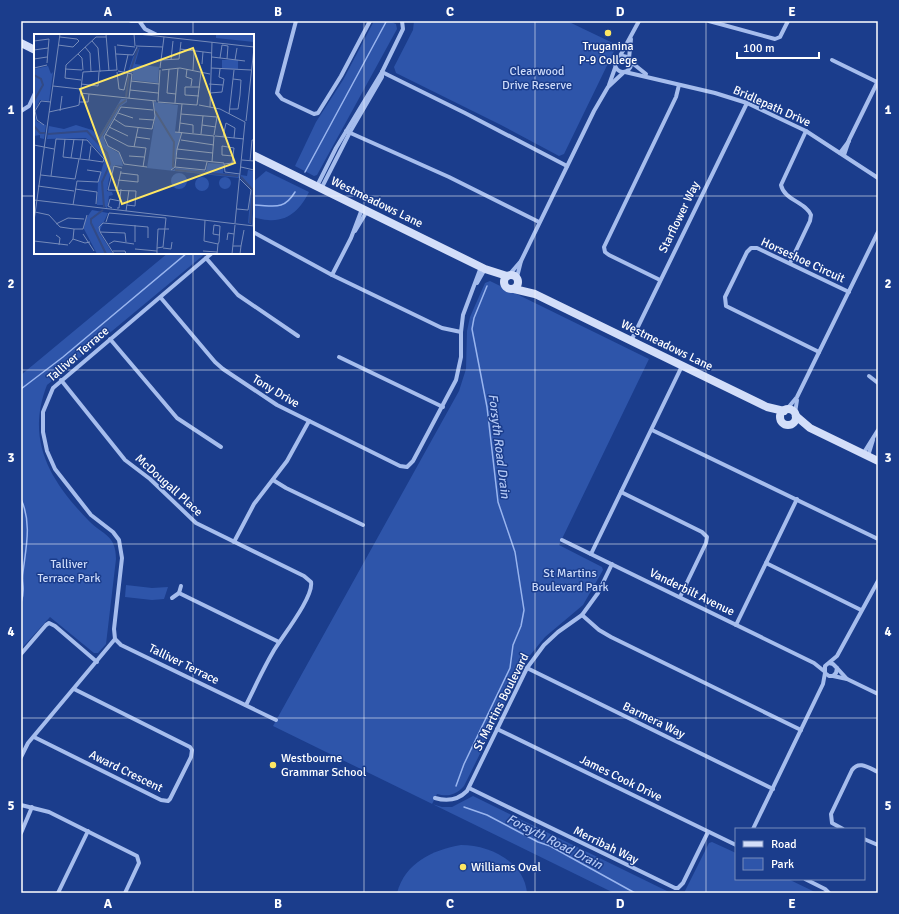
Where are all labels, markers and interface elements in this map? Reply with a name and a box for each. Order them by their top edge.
text: A [104,4,113,20]
text: B [274,4,282,20]
text: C [446,4,454,20]
text: D [616,4,625,20]
text: E [788,4,796,20]
marker: Truganina P-9 College [603,28,613,38]
inset map [34,34,254,254]
scale bar [737,34,819,60]
place label: Truganina P-9 College [579,39,637,68]
text: 100 m [743,41,775,56]
park label: Clearwood Drive Reserve [502,64,572,93]
street label: Bridlepath Drive [731,83,813,130]
text: 1 [7,102,15,118]
text: 1 [884,102,892,118]
street label: Westmeadows Lane [328,174,425,231]
street label: Starflower Way [656,179,703,256]
street label: Horseshoe Circuit [758,234,847,286]
text: 2 [7,276,15,292]
text: 2 [884,276,892,292]
street label: Westmeadows Lane [618,317,715,374]
street label: Talliver Terrace [44,324,112,385]
street label: Tony Drive [249,371,302,411]
water label: Forsyth Road Drain [485,393,513,500]
text: 3 [7,450,15,466]
text: 3 [884,450,892,466]
street label: McDougall Place [132,451,206,520]
park label: Talliver Terrace Park [38,557,101,586]
street label: Vanderbilt Avenue [647,565,737,620]
park label: St Martins Boulevard Park [531,566,609,595]
text: 4 [7,624,15,640]
text: 4 [884,624,892,640]
street label: Talliver Terrace [146,641,222,688]
street label: St Martins Boulevard [470,651,533,754]
street label: Barmera Way [620,699,688,742]
street label: Award Crescent [86,747,165,796]
place label: Westbourne Grammar School [281,751,367,780]
street label: James Cook Drive [577,752,664,805]
marker: Westbourne Grammar School [268,760,278,770]
text: 5 [7,798,15,814]
text: 5 [884,798,892,814]
water label: Forsyth Road Drain [504,811,606,873]
street label: Merribah Way [571,823,641,868]
legend [735,828,865,880]
text: Road [771,837,797,852]
text: Park [771,857,794,872]
place label: Williams Oval [471,860,542,875]
marker: Williams Oval [458,862,468,872]
text: A [104,896,113,912]
text: B [274,896,282,912]
text: C [446,896,454,912]
text: D [616,896,625,912]
text: E [788,896,796,912]

